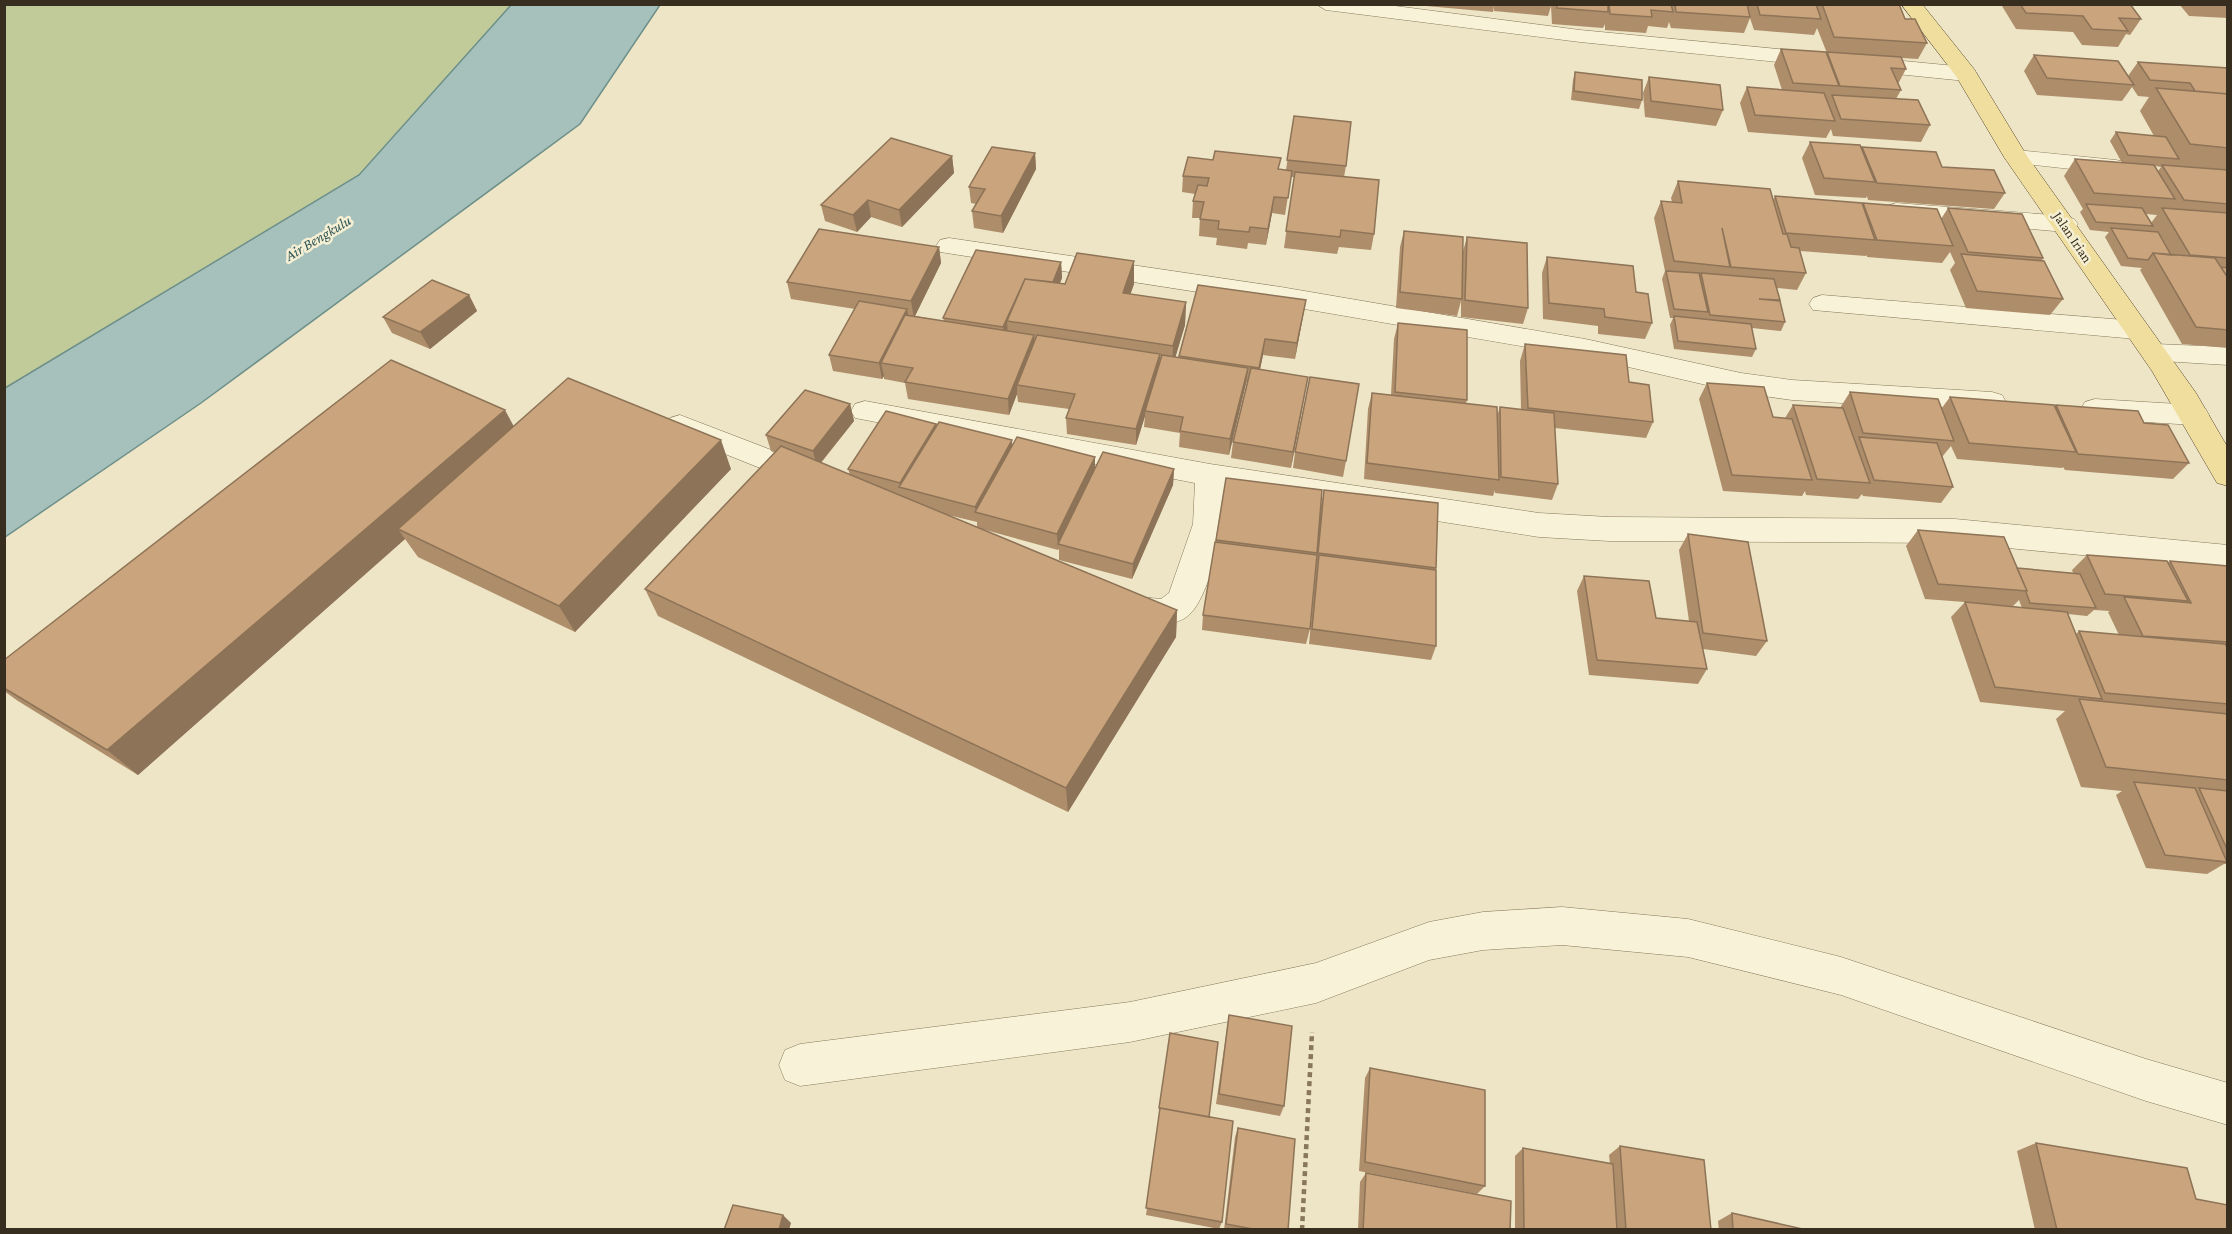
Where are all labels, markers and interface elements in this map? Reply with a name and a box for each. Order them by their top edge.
street label: Jalan Irian [2049,207,2096,266]
water label: Air Bengkulu [281,212,355,265]

